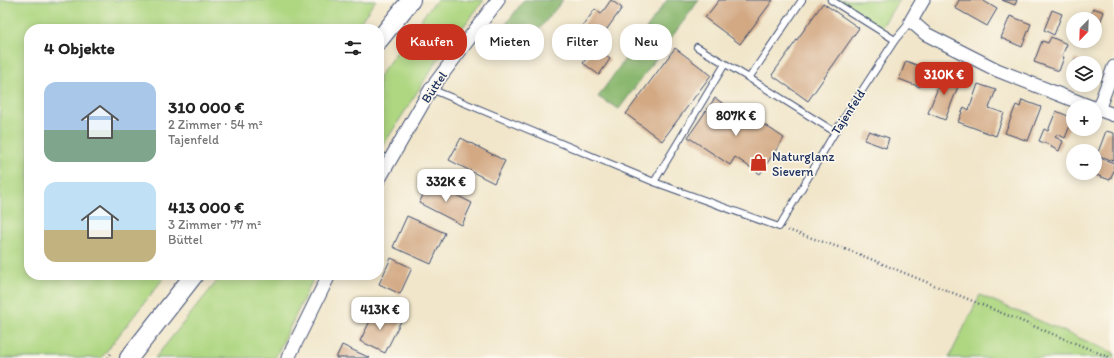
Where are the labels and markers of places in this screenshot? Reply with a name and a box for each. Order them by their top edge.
pin: 310K € [911,62,977,96]
pin: 807K € [703,103,769,137]
place label: Naturglanz Sievern [772,149,834,179]
shop icon: Naturglanz Sievern [749,153,769,173]
pin: 332K € [413,169,479,203]
pin: 413K € [347,297,413,331]

